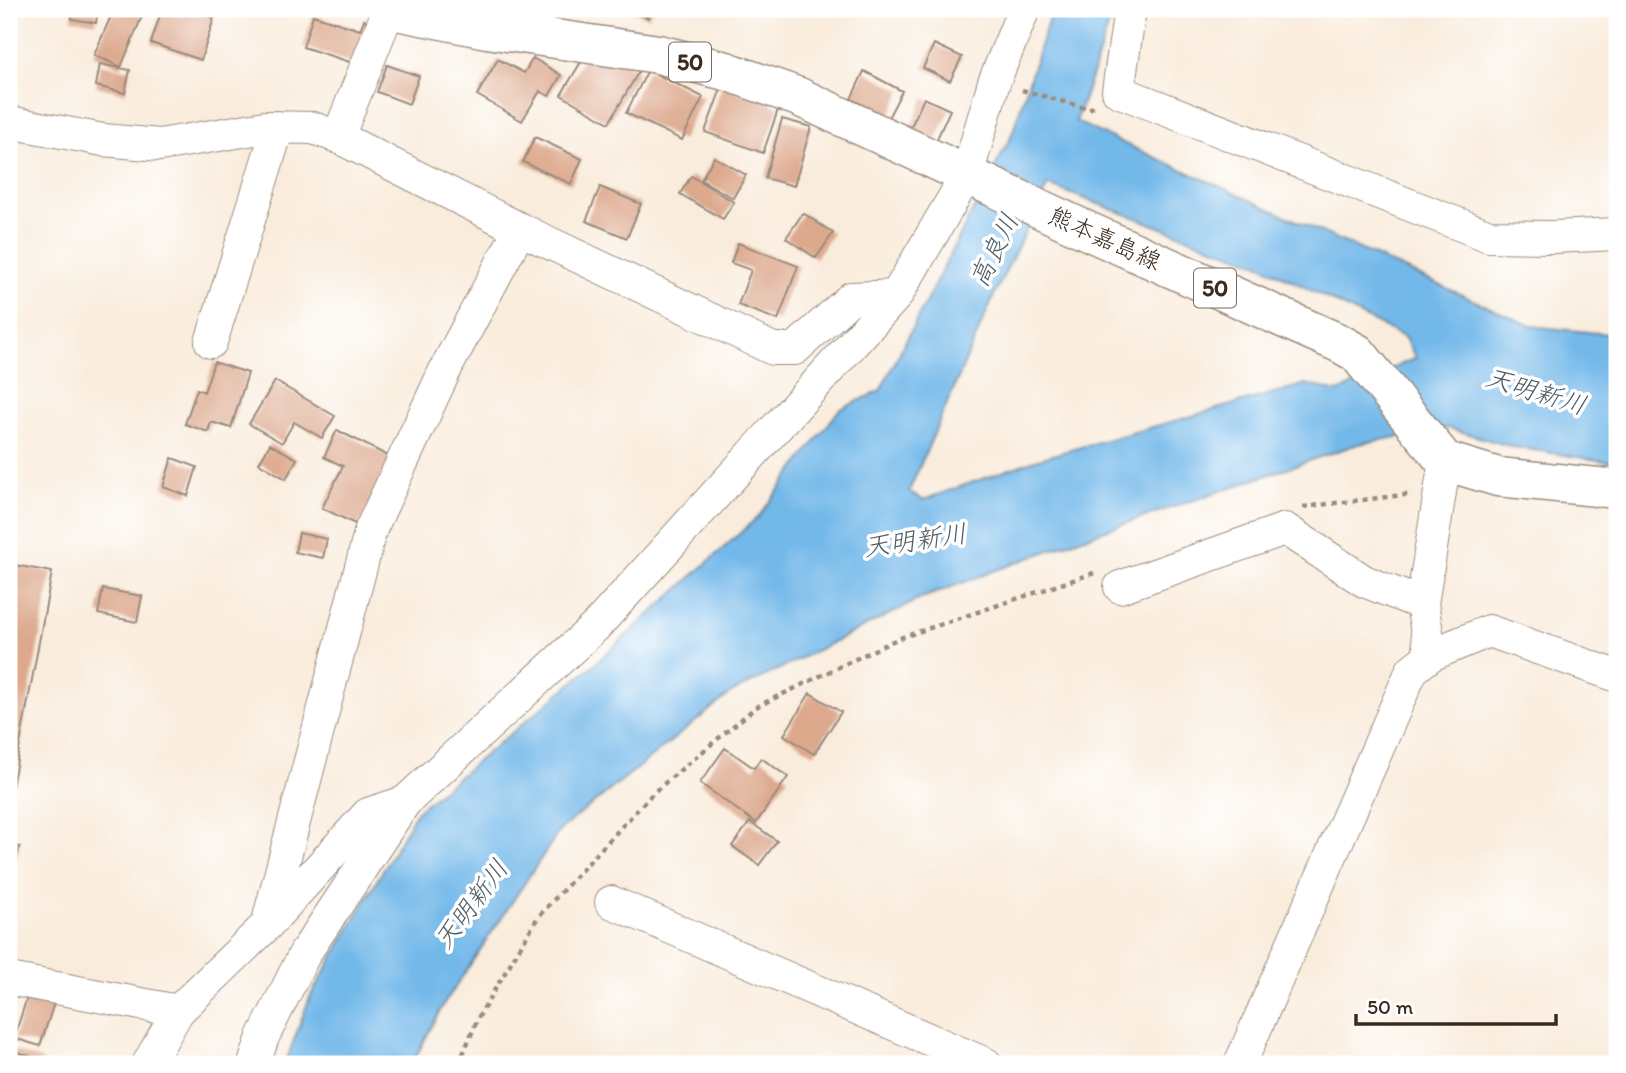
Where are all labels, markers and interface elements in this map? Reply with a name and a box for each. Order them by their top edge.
road number: 50 [669,43,711,82]
street label: 熊本嘉島線 [1044,200,1166,276]
water label: 高良川 [963,208,1025,292]
road number: 50 [1194,268,1236,308]
water label: 天明新川 [1482,360,1590,422]
water label: 天明新川 [861,517,969,563]
water label: 天明新川 [427,853,515,955]
scale bar [1356,982,1556,1026]
text: 50 m [1367,994,1414,1019]

